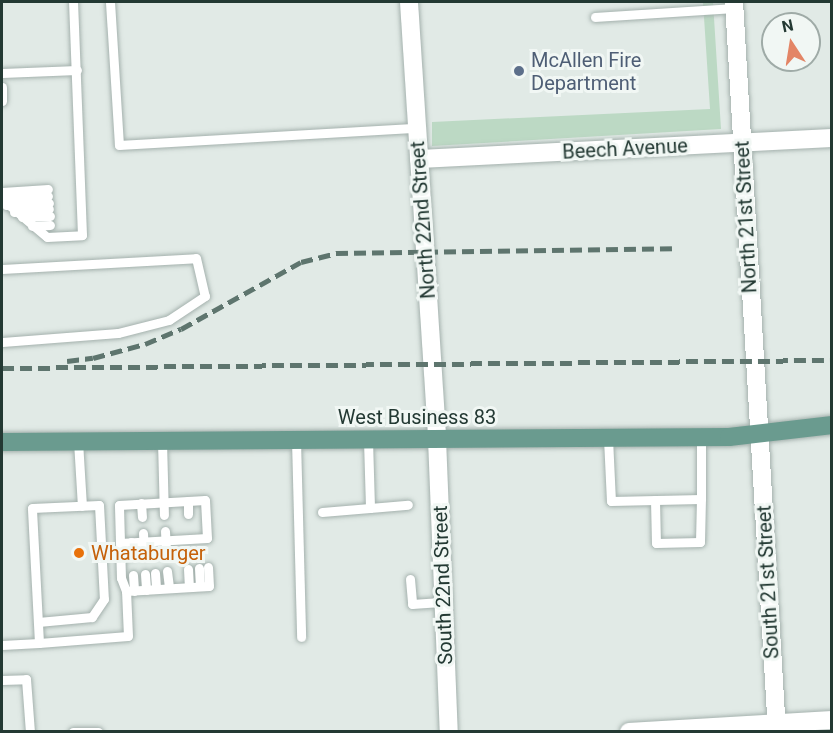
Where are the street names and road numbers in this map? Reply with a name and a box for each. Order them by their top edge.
street label: Beech Avenue [562,134,688,164]
street label: North 22nd Street [406,140,440,300]
street label: North 21st Street [730,140,762,294]
street label: West Business 83 [338,405,496,429]
street label: South 22nd Street [428,505,458,665]
street label: South 21st Street [752,505,784,659]

